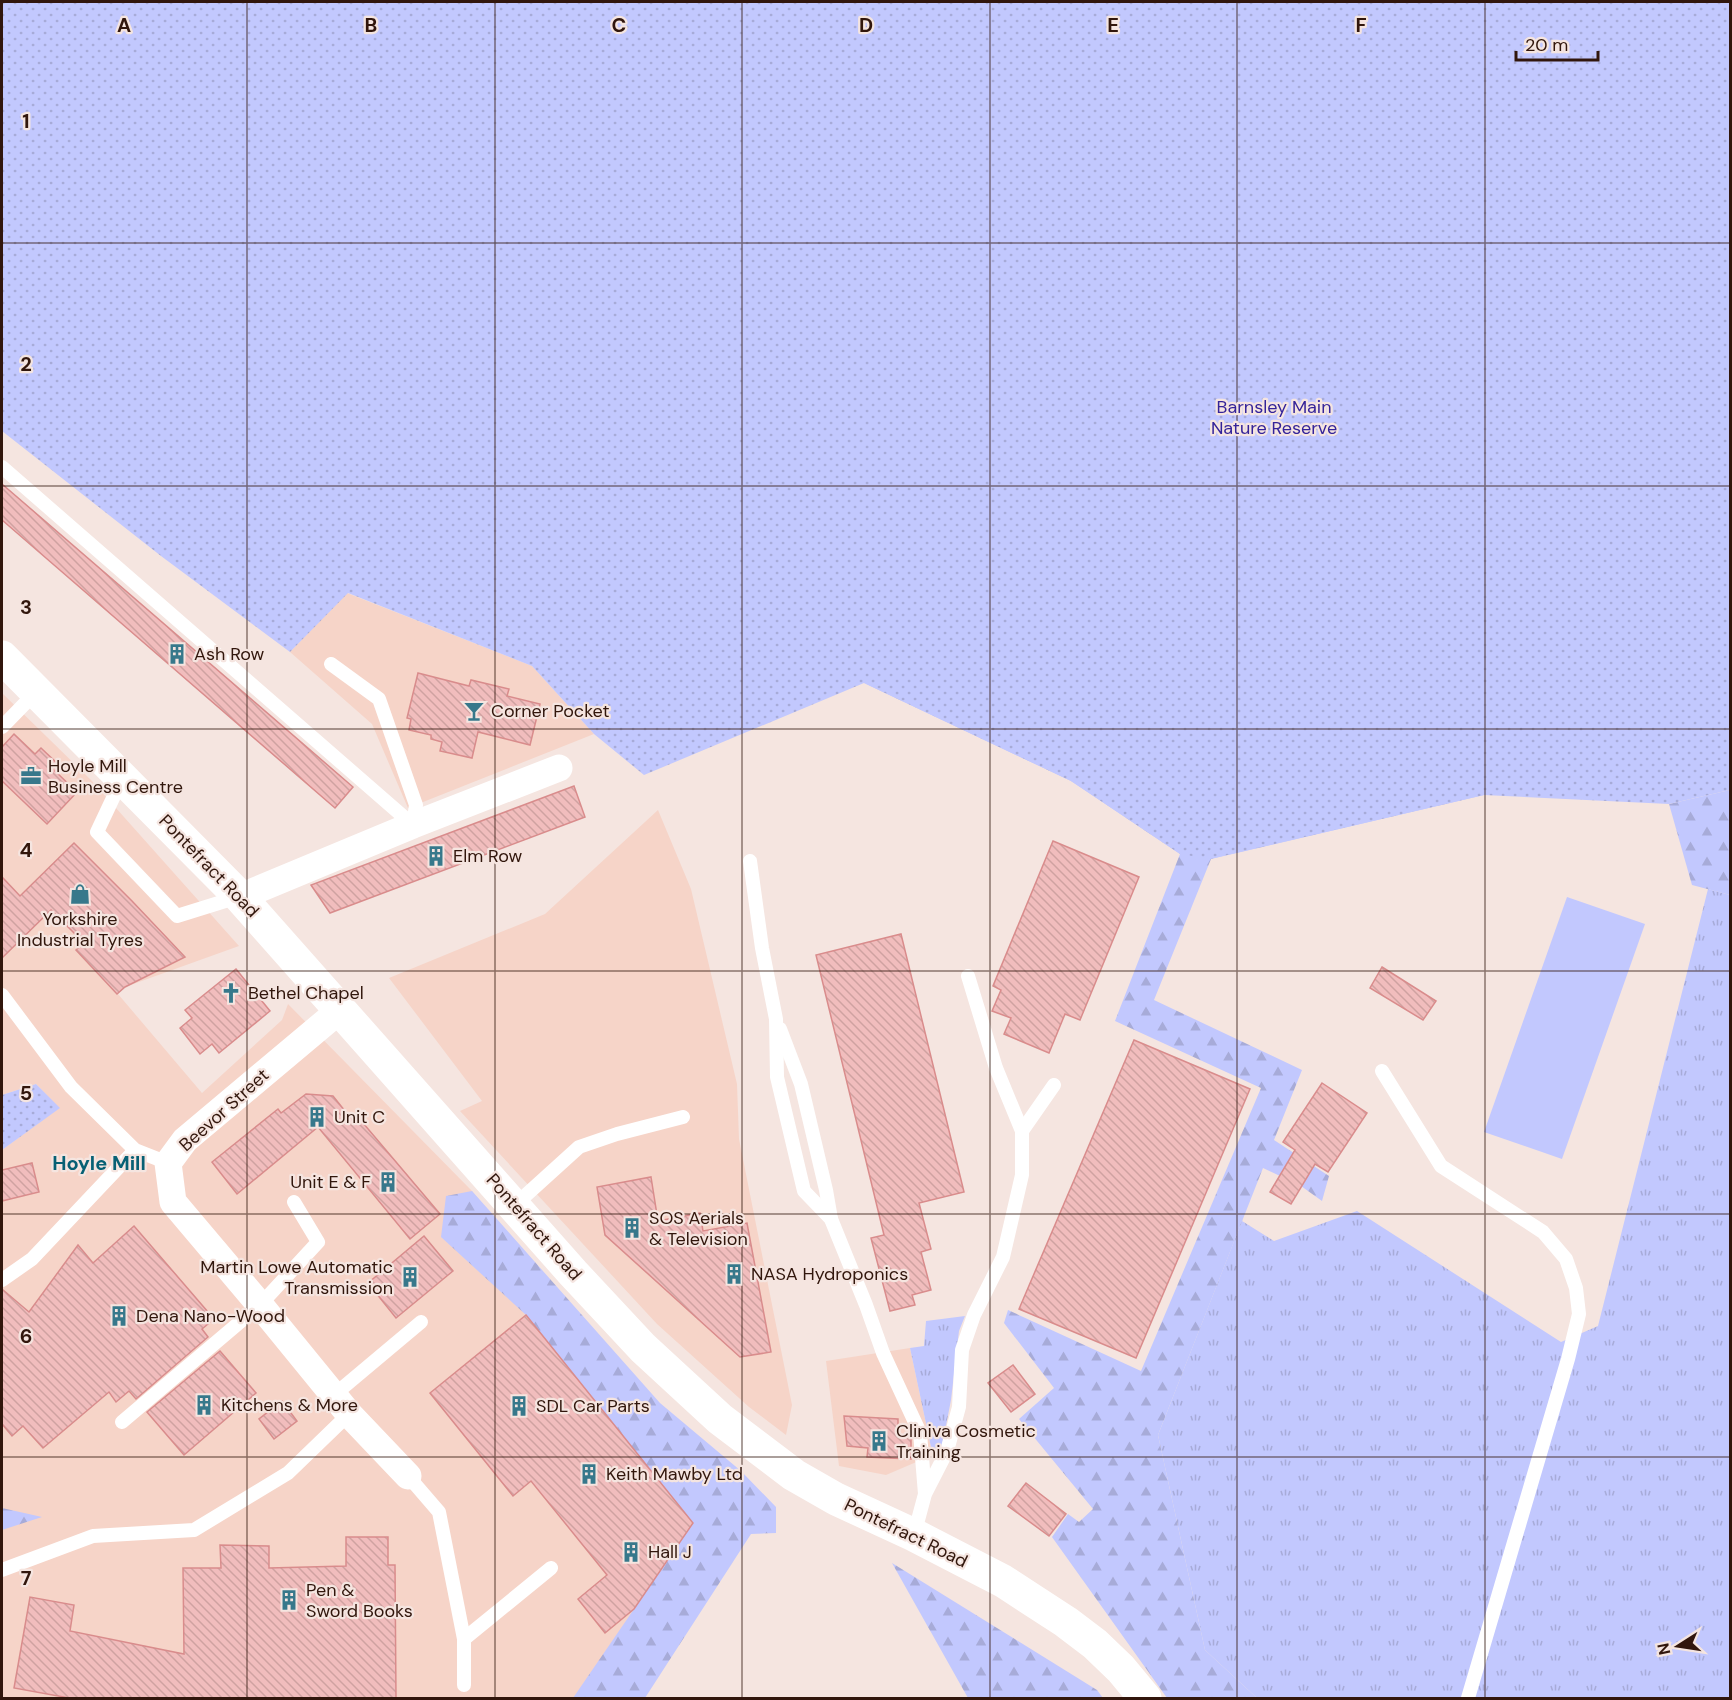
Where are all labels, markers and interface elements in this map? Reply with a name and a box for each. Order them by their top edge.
text: A [117,12,131,38]
text: B [365,12,377,38]
text: C [612,12,626,38]
text: D [859,12,873,38]
text: E [1107,12,1119,38]
text: F [1355,12,1367,38]
scale bar [1516,24,1598,62]
text: 20 m [1525,33,1568,57]
text: 1 [22,108,30,134]
text: 2 [20,351,32,377]
park label: Barnsley Main Nature Reserve [1211,395,1337,440]
text: 3 [20,594,32,620]
building icon: Ash Row [165,642,189,666]
place label: Ash Row [194,642,265,666]
bar icon: Corner Pocket [462,699,486,723]
place label: Corner Pocket [491,699,610,723]
place label: Hoyle Mill Business Centre [48,754,183,799]
office icon: Hoyle Mill Business Centre [19,764,43,788]
street label: Pontefract Road [154,809,264,923]
text: 4 [20,837,33,863]
building icon: Elm Row [424,844,448,868]
place label: Elm Row [453,844,522,868]
shop icon: Yorkshire Industrial Tyres [68,882,92,906]
place label: Yorkshire Industrial Tyres [17,907,143,952]
church icon: Bethel Chapel [219,981,243,1005]
place label: Bethel Chapel [248,981,364,1005]
street label: Beevor Street [174,1063,274,1157]
text: 5 [20,1080,32,1106]
building icon: Unit C [305,1105,329,1129]
place label: Unit C [334,1105,385,1129]
district label: Hoyle Mill [52,1150,146,1176]
street label: Pontefract Road [481,1168,587,1286]
place label: Unit E & F [290,1170,371,1194]
building icon: Unit E & F [376,1170,400,1194]
place label: SOS Aerials & Television [649,1206,748,1251]
building icon: SOS Aerials & Television [620,1216,644,1240]
place label: Martin Lowe Automatic Transmission [200,1255,393,1300]
building icon: NASA Hydroponics [722,1262,746,1286]
place label: NASA Hydroponics [751,1262,908,1286]
building icon: Martin Lowe Automatic Transmission [398,1265,422,1289]
building icon: Dena Nano-Wood [107,1304,131,1328]
place label: Dena Nano-Wood [136,1304,285,1328]
text: 6 [20,1323,32,1349]
building icon: Kitchens & More [192,1393,216,1417]
place label: Kitchens & More [221,1393,358,1417]
building icon: SDL Car Parts [507,1394,531,1418]
place label: SDL Car Parts [536,1394,650,1418]
place label: Cliniva Cosmetic Training [896,1419,1036,1464]
building icon: Cliniva Cosmetic Training [867,1429,891,1453]
building icon: Keith Mawby Ltd [577,1462,601,1486]
place label: Keith Mawby Ltd [606,1462,743,1486]
street label: Pontefract Road [840,1493,972,1573]
building icon: Hall J [619,1540,643,1564]
place label: Hall J [648,1540,692,1564]
text: 7 [21,1565,32,1591]
place label: Pen & Sword Books [306,1578,413,1623]
building icon: Pen & Sword Books [277,1588,301,1612]
north arrow [1648,1616,1708,1676]
text: N [1652,1641,1675,1657]

